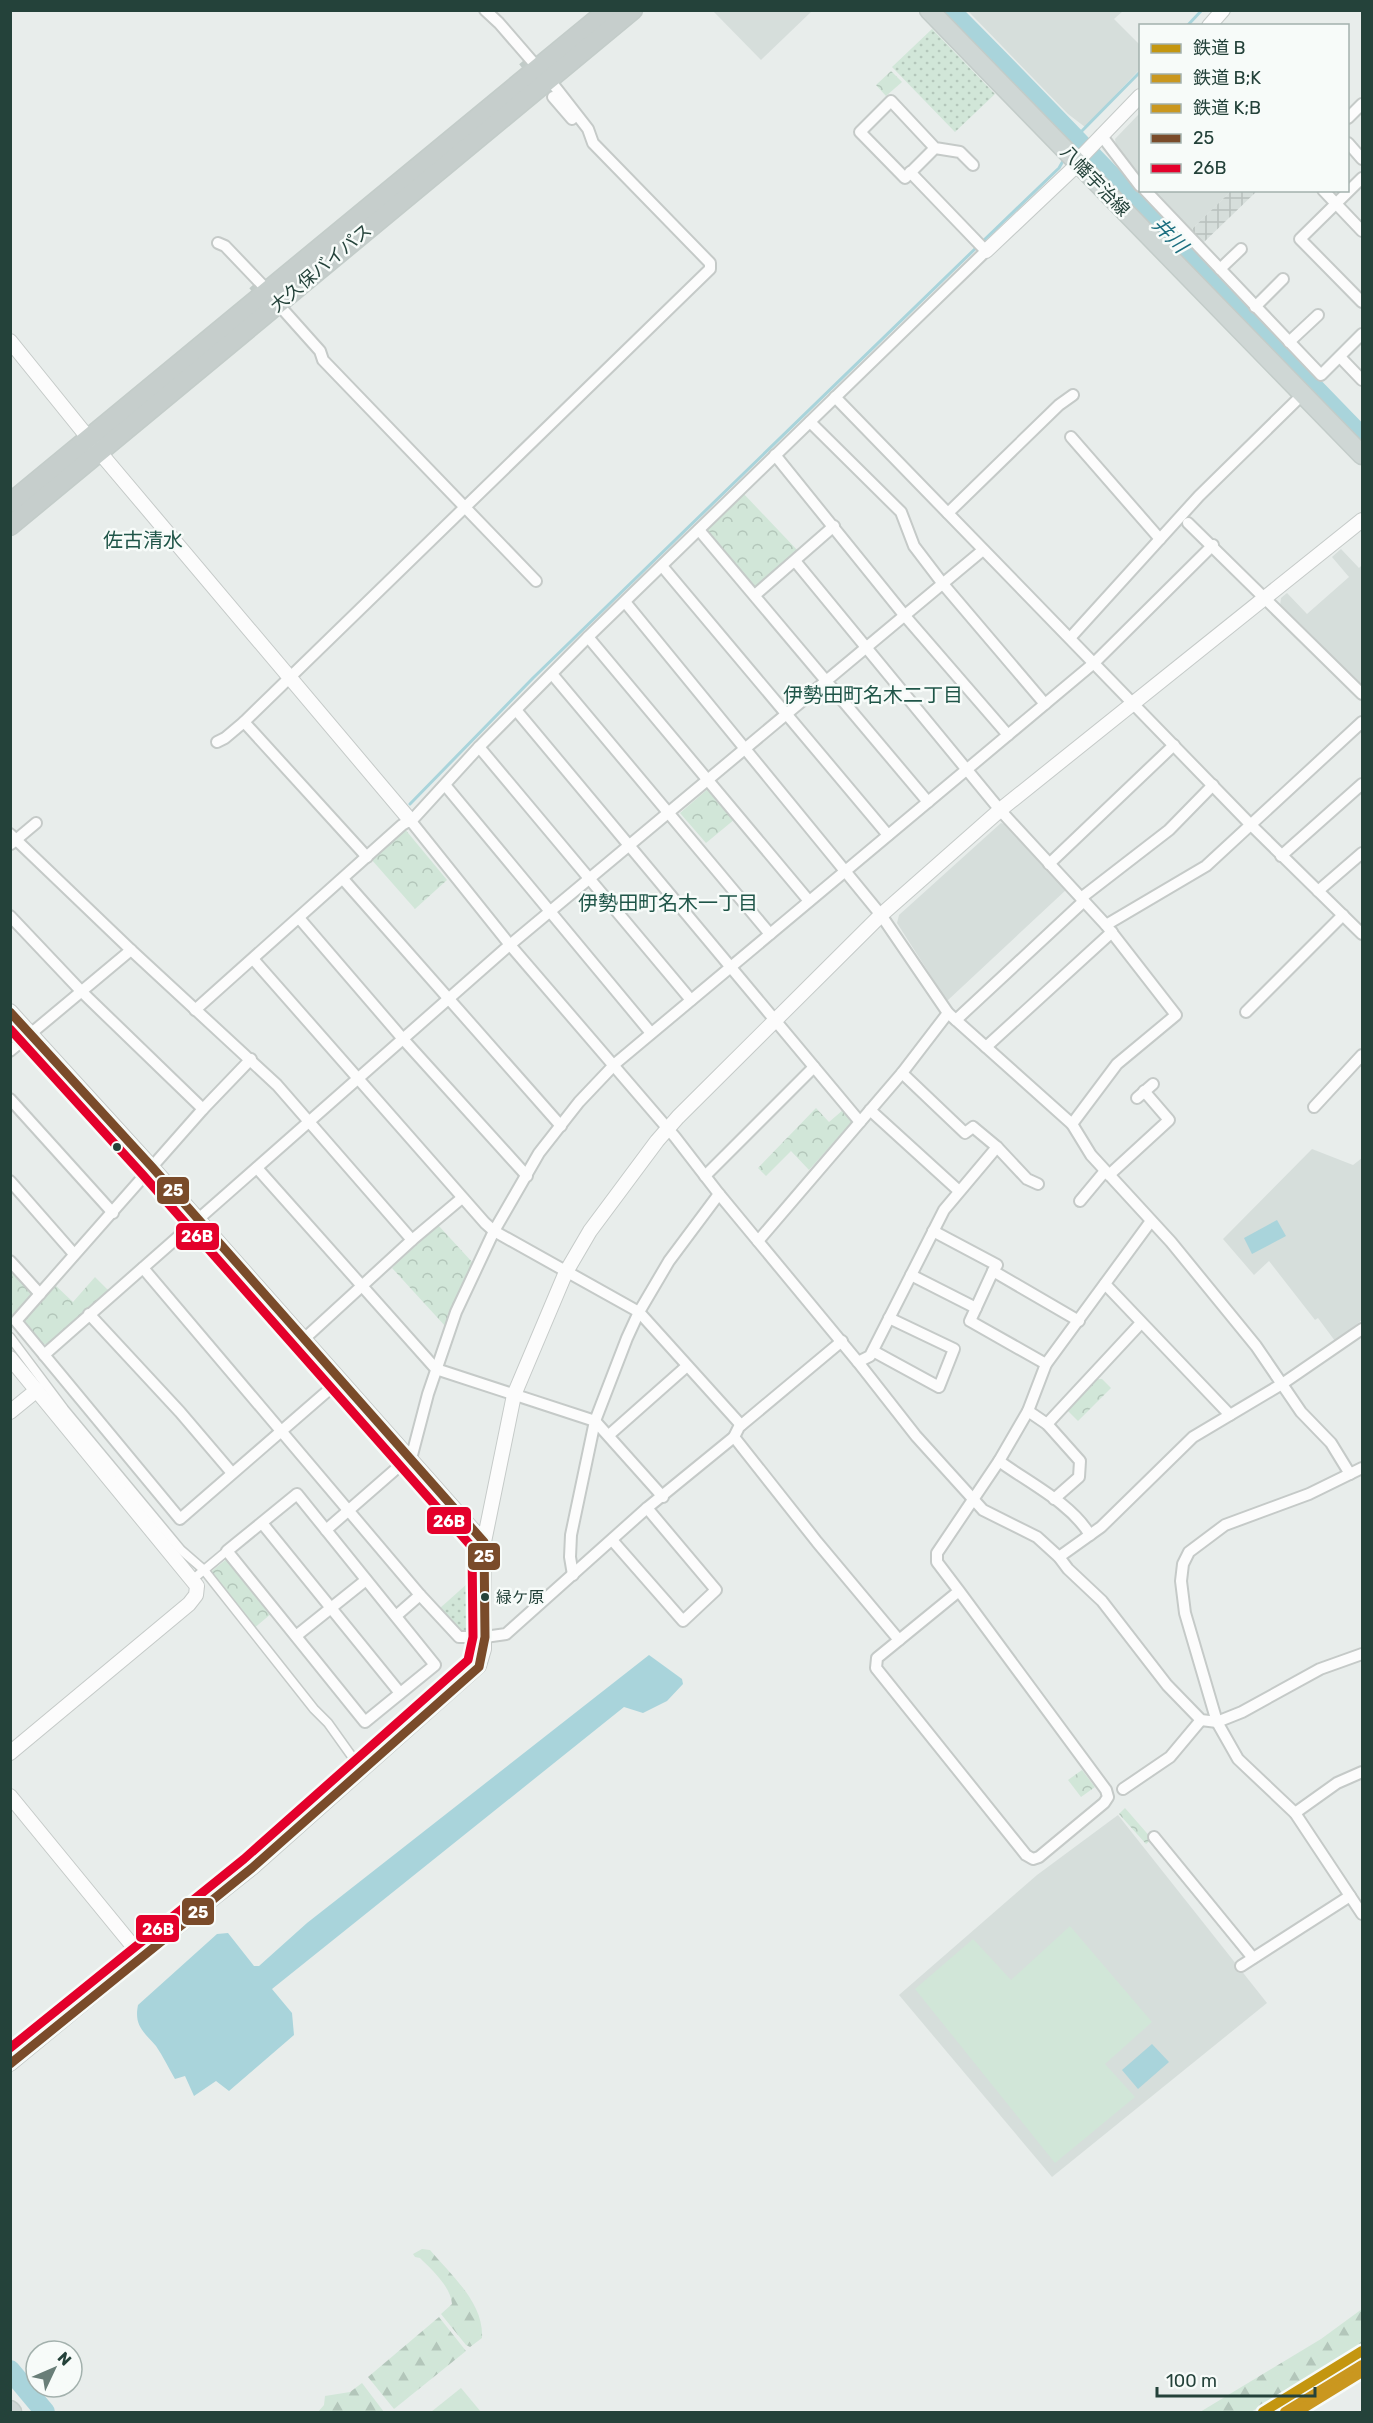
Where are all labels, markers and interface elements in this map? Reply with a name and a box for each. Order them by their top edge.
legend [1139,24,1349,192]
text: 鉄道 B [1193,37,1245,59]
text: 鉄道 B;K [1193,67,1261,89]
text: 鉄道 K;B [1193,97,1261,119]
text: 25 [1193,127,1214,149]
street label: 八幡宇治線 [1056,141,1134,221]
text: 26B [1193,157,1226,179]
water label: 井川 [1147,212,1194,259]
street label: 大久保バイパス [266,219,376,317]
district label: 佐古清水 [103,528,183,552]
district label: 伊勢田町名木二丁目 [783,683,963,707]
district label: 伊勢田町名木一丁目 [578,891,758,915]
unlabelled marker [111,1141,123,1153]
line badge: 25 [156,1176,190,1205]
text: 25 [163,1181,183,1200]
line badge: 26B [175,1222,220,1251]
text: 26B [181,1227,213,1246]
line badge: 26B [426,1506,472,1535]
text: 26B [433,1512,465,1531]
line badge: 25 [467,1542,501,1571]
text: 25 [474,1547,494,1566]
place label: 緑ケ原 [496,1588,544,1607]
marker: 緑ケ原 [479,1591,491,1603]
line badge: 25 [181,1897,215,1926]
text: 25 [188,1903,208,1922]
line badge: 26B [135,1914,180,1943]
text: 26B [142,1920,174,1939]
north arrow [24,2339,84,2399]
text: N [54,2348,75,2370]
scale bar [1157,2360,1314,2398]
text: 100 m [1166,2370,1217,2392]

